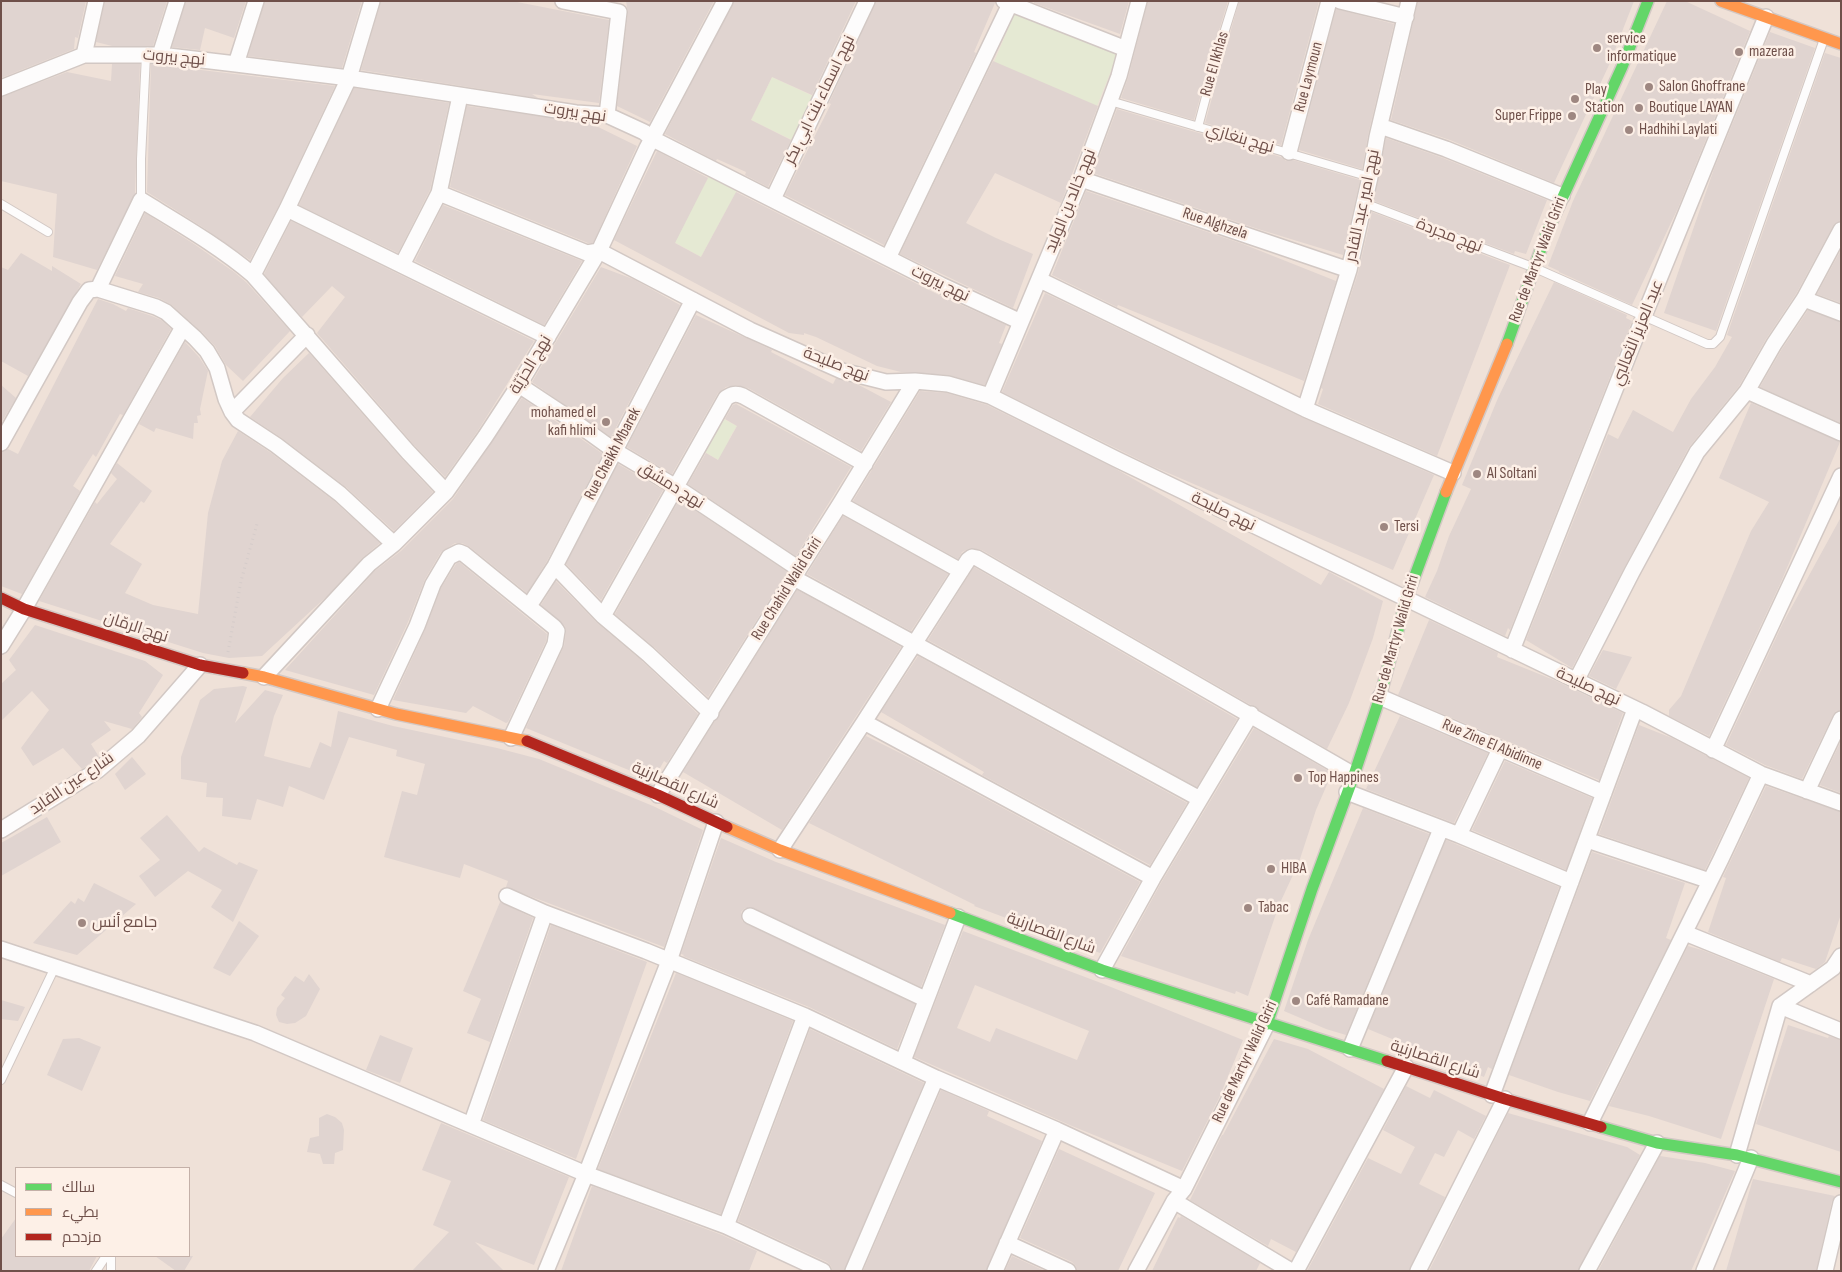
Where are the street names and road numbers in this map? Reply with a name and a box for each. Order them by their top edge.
street label: Rue El Ikhlas [1197,30,1233,98]
street label: نهج اسماء بنت ابي بكر [780,32,860,168]
street label: Rue Laymoun [1290,40,1328,114]
street label: نهج بيروت [142,46,206,70]
street label: نهج بيروت [543,99,607,127]
street label: نهج بنغازي [1204,120,1276,158]
street label: نهج خالد بن الوليد [1041,146,1101,256]
street label: نهج امير عبد القادر [1342,148,1384,264]
street label: Rue de Martyr Walid Griri [1505,195,1571,325]
street label: Rue Alghzela [1180,204,1250,244]
street label: نهج مجردة [1413,215,1485,257]
street label: نهج بيروت [908,262,972,306]
street label: عبد العزيز الثعالبي [1608,277,1668,389]
street label: نهج الحرّيّة [506,332,556,398]
street label: نهج صليحة [800,344,872,386]
street label: Rue Cheikh Mbarek [581,405,645,503]
street label: نهج دمشق [635,458,707,514]
street label: نهج صليحة [1188,488,1258,536]
street label: Rue Chahid Walid Griri [748,534,826,644]
street label: Rue de Martyr Walid Griri [1369,573,1423,705]
street label: نهج الرمّان [101,609,171,647]
street label: نهج صليحة [1553,664,1623,710]
street label: Rue Zine El Abidinne [1439,715,1545,775]
street label: شارع عين القايد [26,749,118,819]
street label: شارع القصارنية [628,758,722,814]
street label: شارع القصارنية [1004,909,1098,959]
street label: Rue de Martyr Walid Griri [1208,998,1282,1126]
street label: شارع القصارنية [1388,1036,1482,1084]

